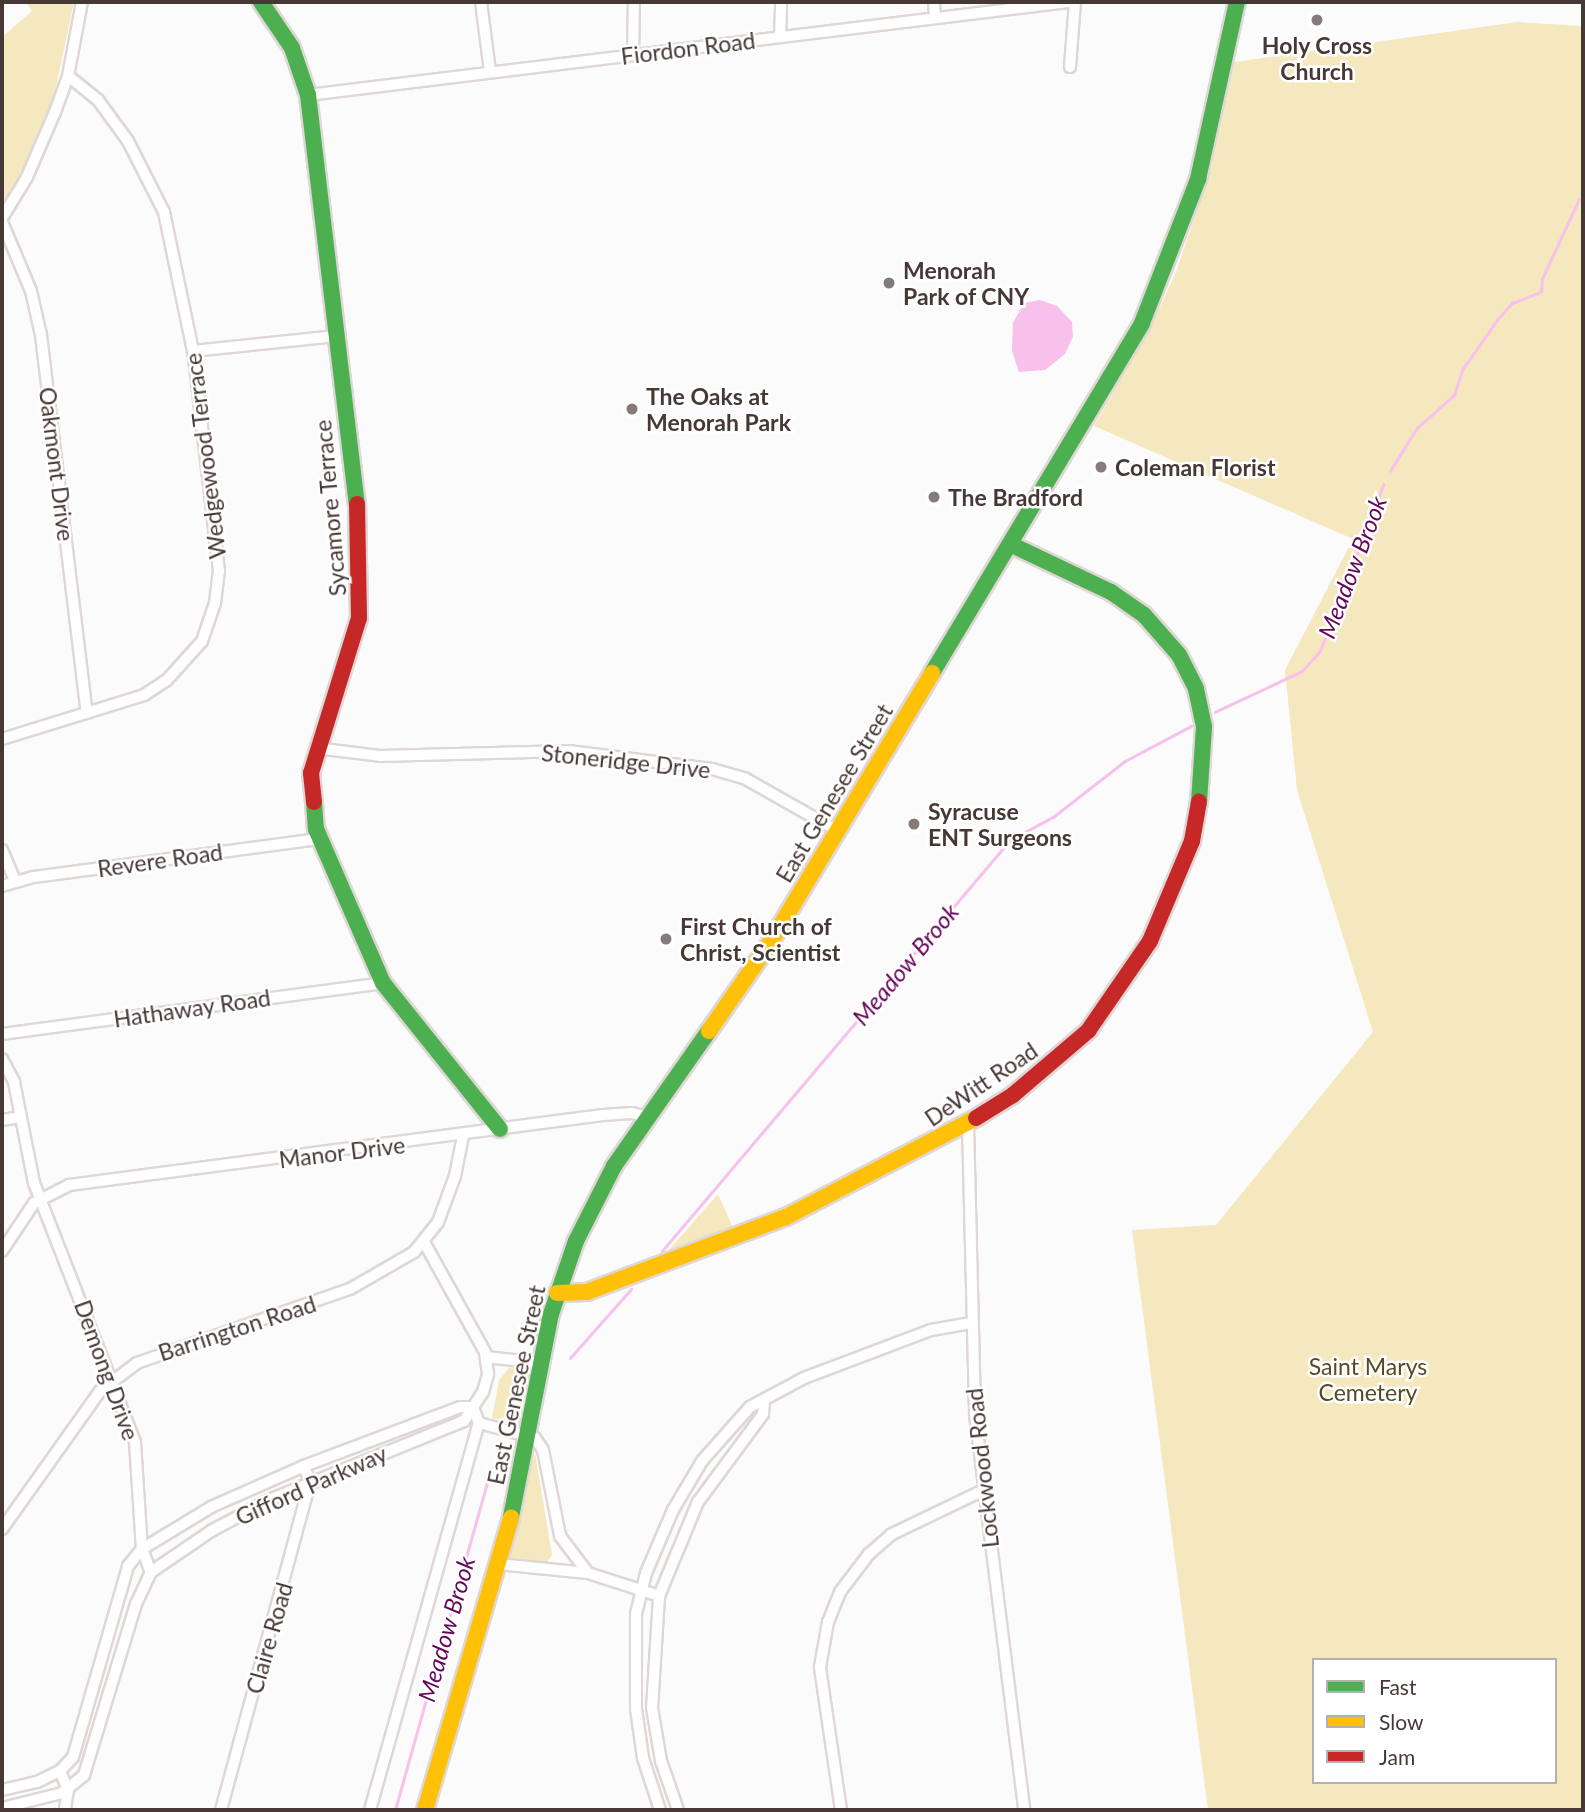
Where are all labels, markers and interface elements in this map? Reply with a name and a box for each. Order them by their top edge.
marker: Holy Cross Church [1309,12,1325,28]
street label: Fiordon Road [619,26,757,70]
place label: Holy Cross Church [1262,31,1372,85]
place label: Menorah Park of CNY [903,256,1030,310]
marker: Menorah Park of CNY [881,275,897,291]
street label: Wedgewood Terrace [179,351,231,561]
place label: The Oaks at Menorah Park [646,382,791,436]
street label: Oakmont Drive [34,385,80,543]
marker: The Oaks at Menorah Park [624,401,640,417]
street label: Sycamore Terrace [309,418,351,598]
place label: Coleman Florist [1115,453,1276,481]
marker: Coleman Florist [1093,459,1109,475]
place label: The Bradford [948,483,1083,511]
marker: The Bradford [926,489,942,505]
water label: Meadow Brook [1312,492,1392,642]
street label: East Genesee Street [770,699,898,887]
street label: Stoneridge Drive [540,738,712,784]
place label: Syracuse ENT Surgeons [928,797,1073,851]
marker: Syracuse ENT Surgeons [906,816,922,832]
street label: Revere Road [96,838,224,882]
water label: Meadow Brook [846,897,964,1031]
place label: First Church of Christ, Scientist [680,912,840,966]
marker: First Church of Christ, Scientist [658,931,674,947]
street label: Hathaway Road [111,983,273,1033]
street label: DeWitt Road [919,1036,1043,1132]
street label: Manor Drive [277,1131,407,1173]
street label: East Genesee Street [481,1283,551,1487]
street label: Barrington Road [155,1290,319,1366]
street label: Demong Drive [69,1296,145,1444]
park label: Saint Marys Cemetery [1309,1352,1427,1406]
street label: Lockwood Road [960,1387,1004,1549]
street label: Gifford Parkway [231,1439,391,1531]
water label: Meadow Brook [411,1553,481,1705]
street label: Claire Road [240,1579,298,1697]
legend [1312,1658,1557,1784]
text: Fast [1379,1674,1416,1699]
text: Slow [1379,1709,1423,1734]
text: Jam [1379,1744,1415,1769]

